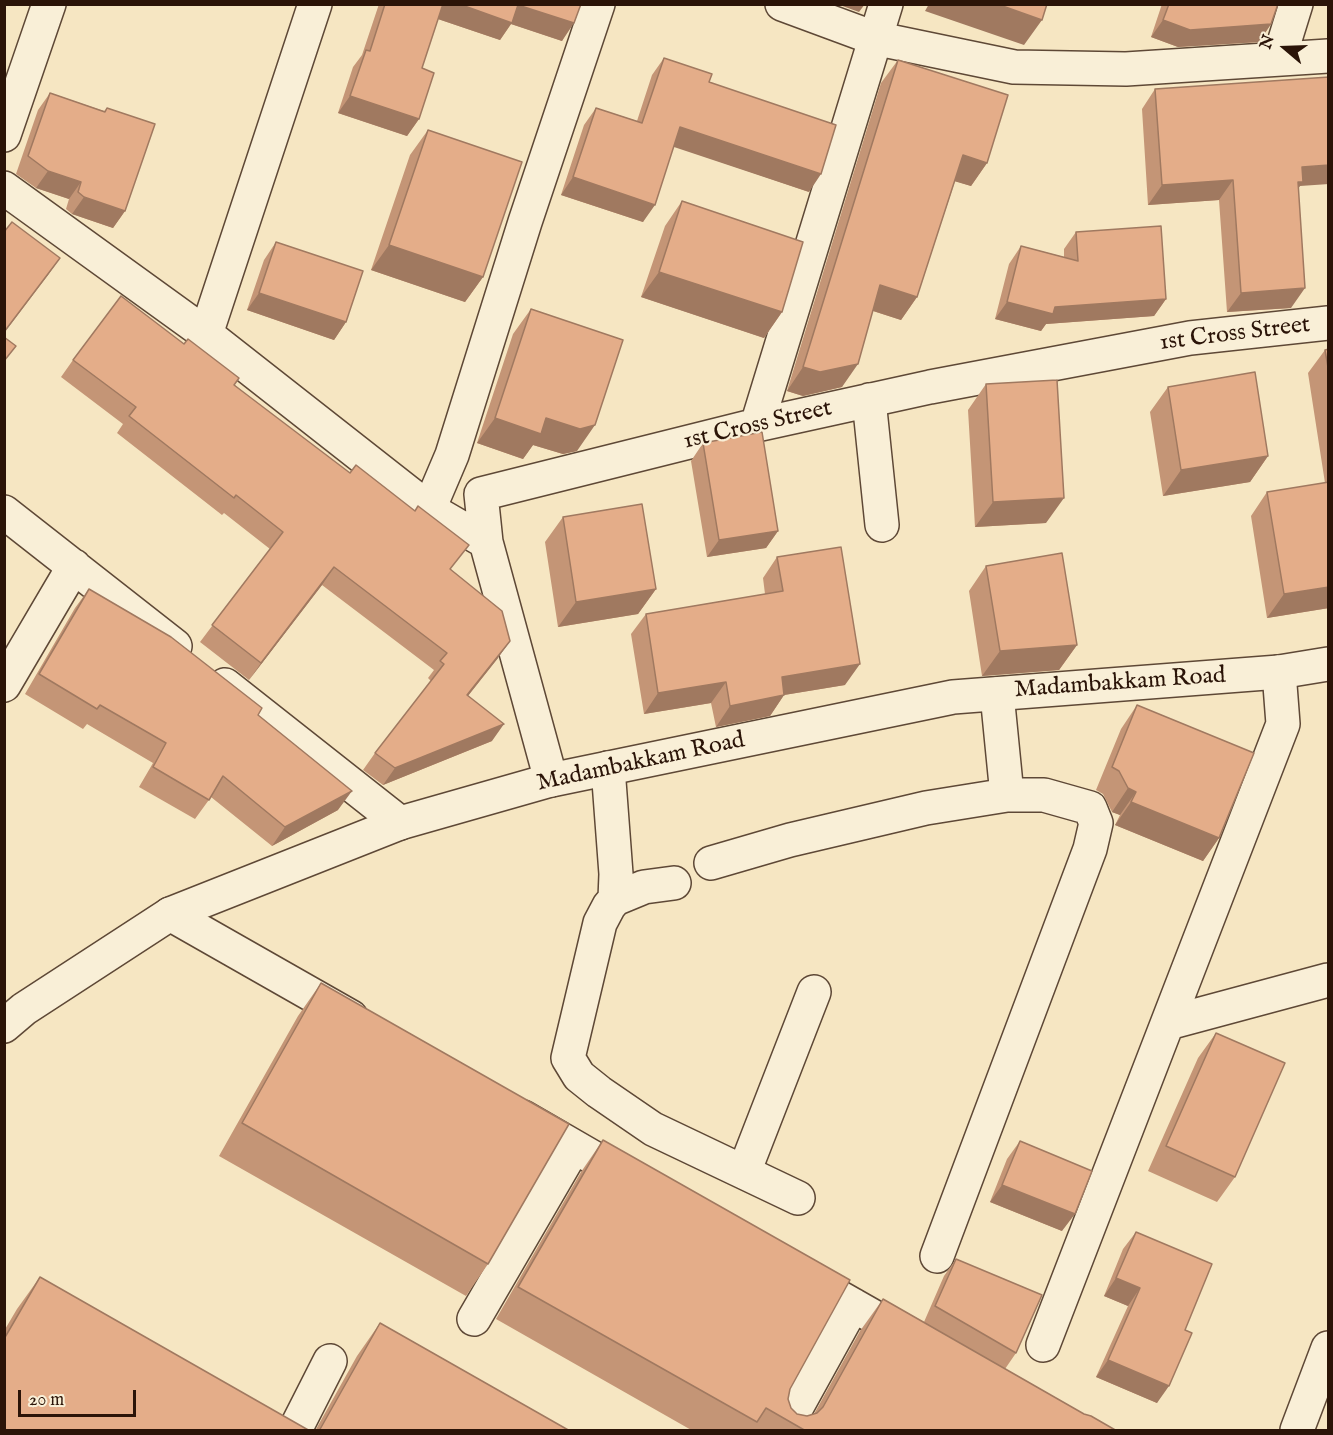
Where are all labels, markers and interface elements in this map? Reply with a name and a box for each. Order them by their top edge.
north arrow [1255,18,1315,78]
text: N [1256,32,1280,52]
street label: 1st Cross Street [1158,311,1312,359]
street label: 1st Cross Street [681,395,835,457]
street label: Madambakkam Road [1013,662,1227,706]
street label: Madambakkam Road [534,727,748,799]
scale bar [21,1378,140,1416]
text: 20 m [29,1389,64,1412]

